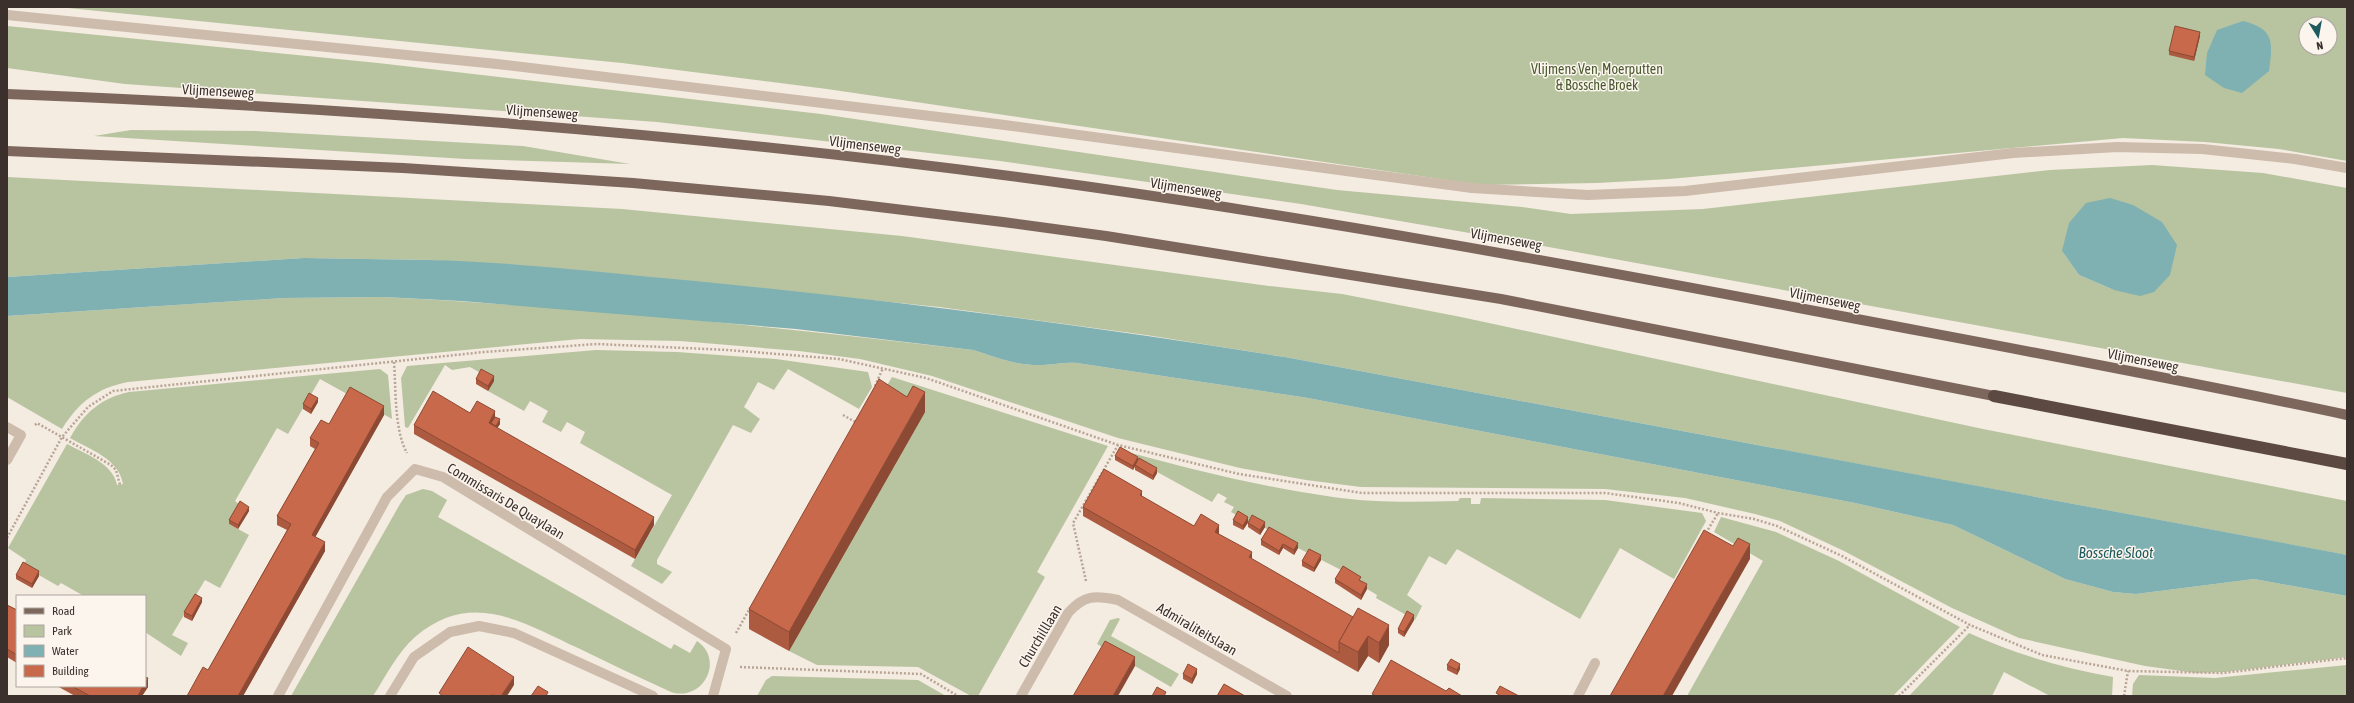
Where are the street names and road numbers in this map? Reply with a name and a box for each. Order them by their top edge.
street label: Vlijmenseweg [182,81,254,101]
street label: Vlijmenseweg [506,102,578,122]
street label: Vlijmenseweg [828,133,902,157]
street label: Vlijmenseweg [1149,174,1223,202]
street label: Vlijmenseweg [1469,225,1543,253]
street label: Vlijmenseweg [1788,284,1862,314]
street label: Vlijmenseweg [2106,345,2180,375]
street label: Commissaris De Quaylaan [445,460,567,542]
street label: Admiraliteitslaan [1154,600,1240,658]
street label: Churchilllaan [1015,602,1065,670]

